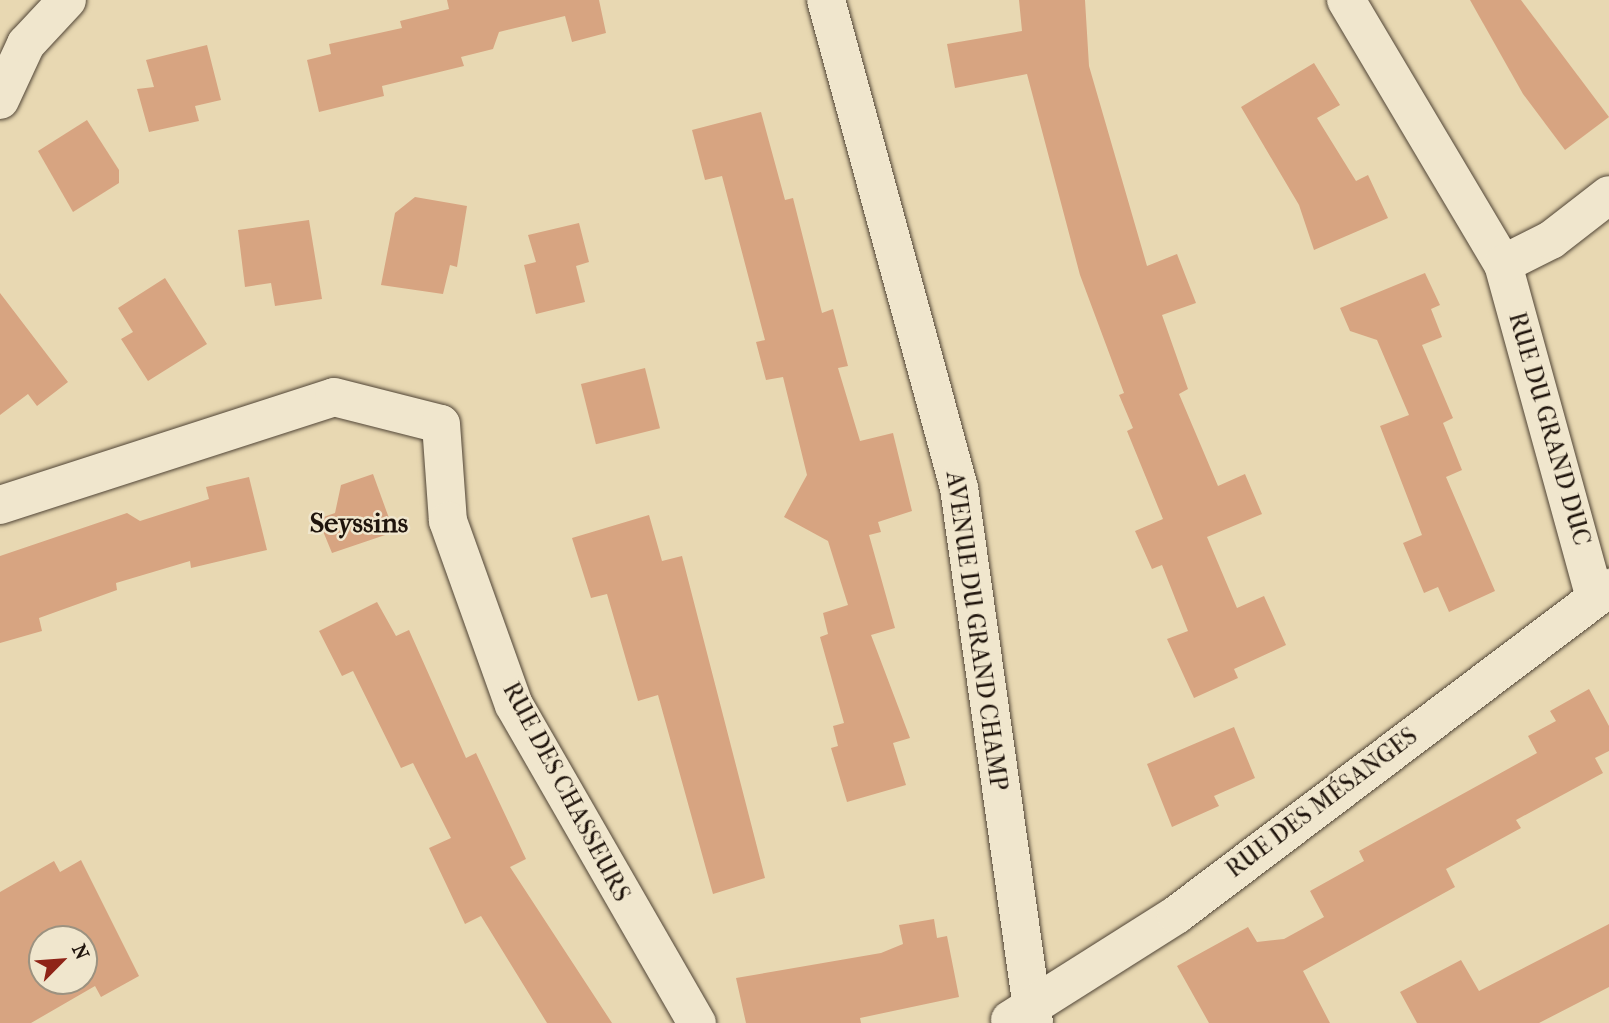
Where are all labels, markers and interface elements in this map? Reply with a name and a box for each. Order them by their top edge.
street label: RUE DU GRAND DUC [1502,309,1596,549]
street label: AVENUE DU GRAND CHAMP [939,470,1013,792]
district label: Seyssins [310,506,408,540]
street label: RUE DES CHASSEURS [496,678,636,906]
street label: RUE DES MÉSANGES [1221,722,1423,884]
north arrow [28,925,98,995]
text: N [67,941,93,963]

